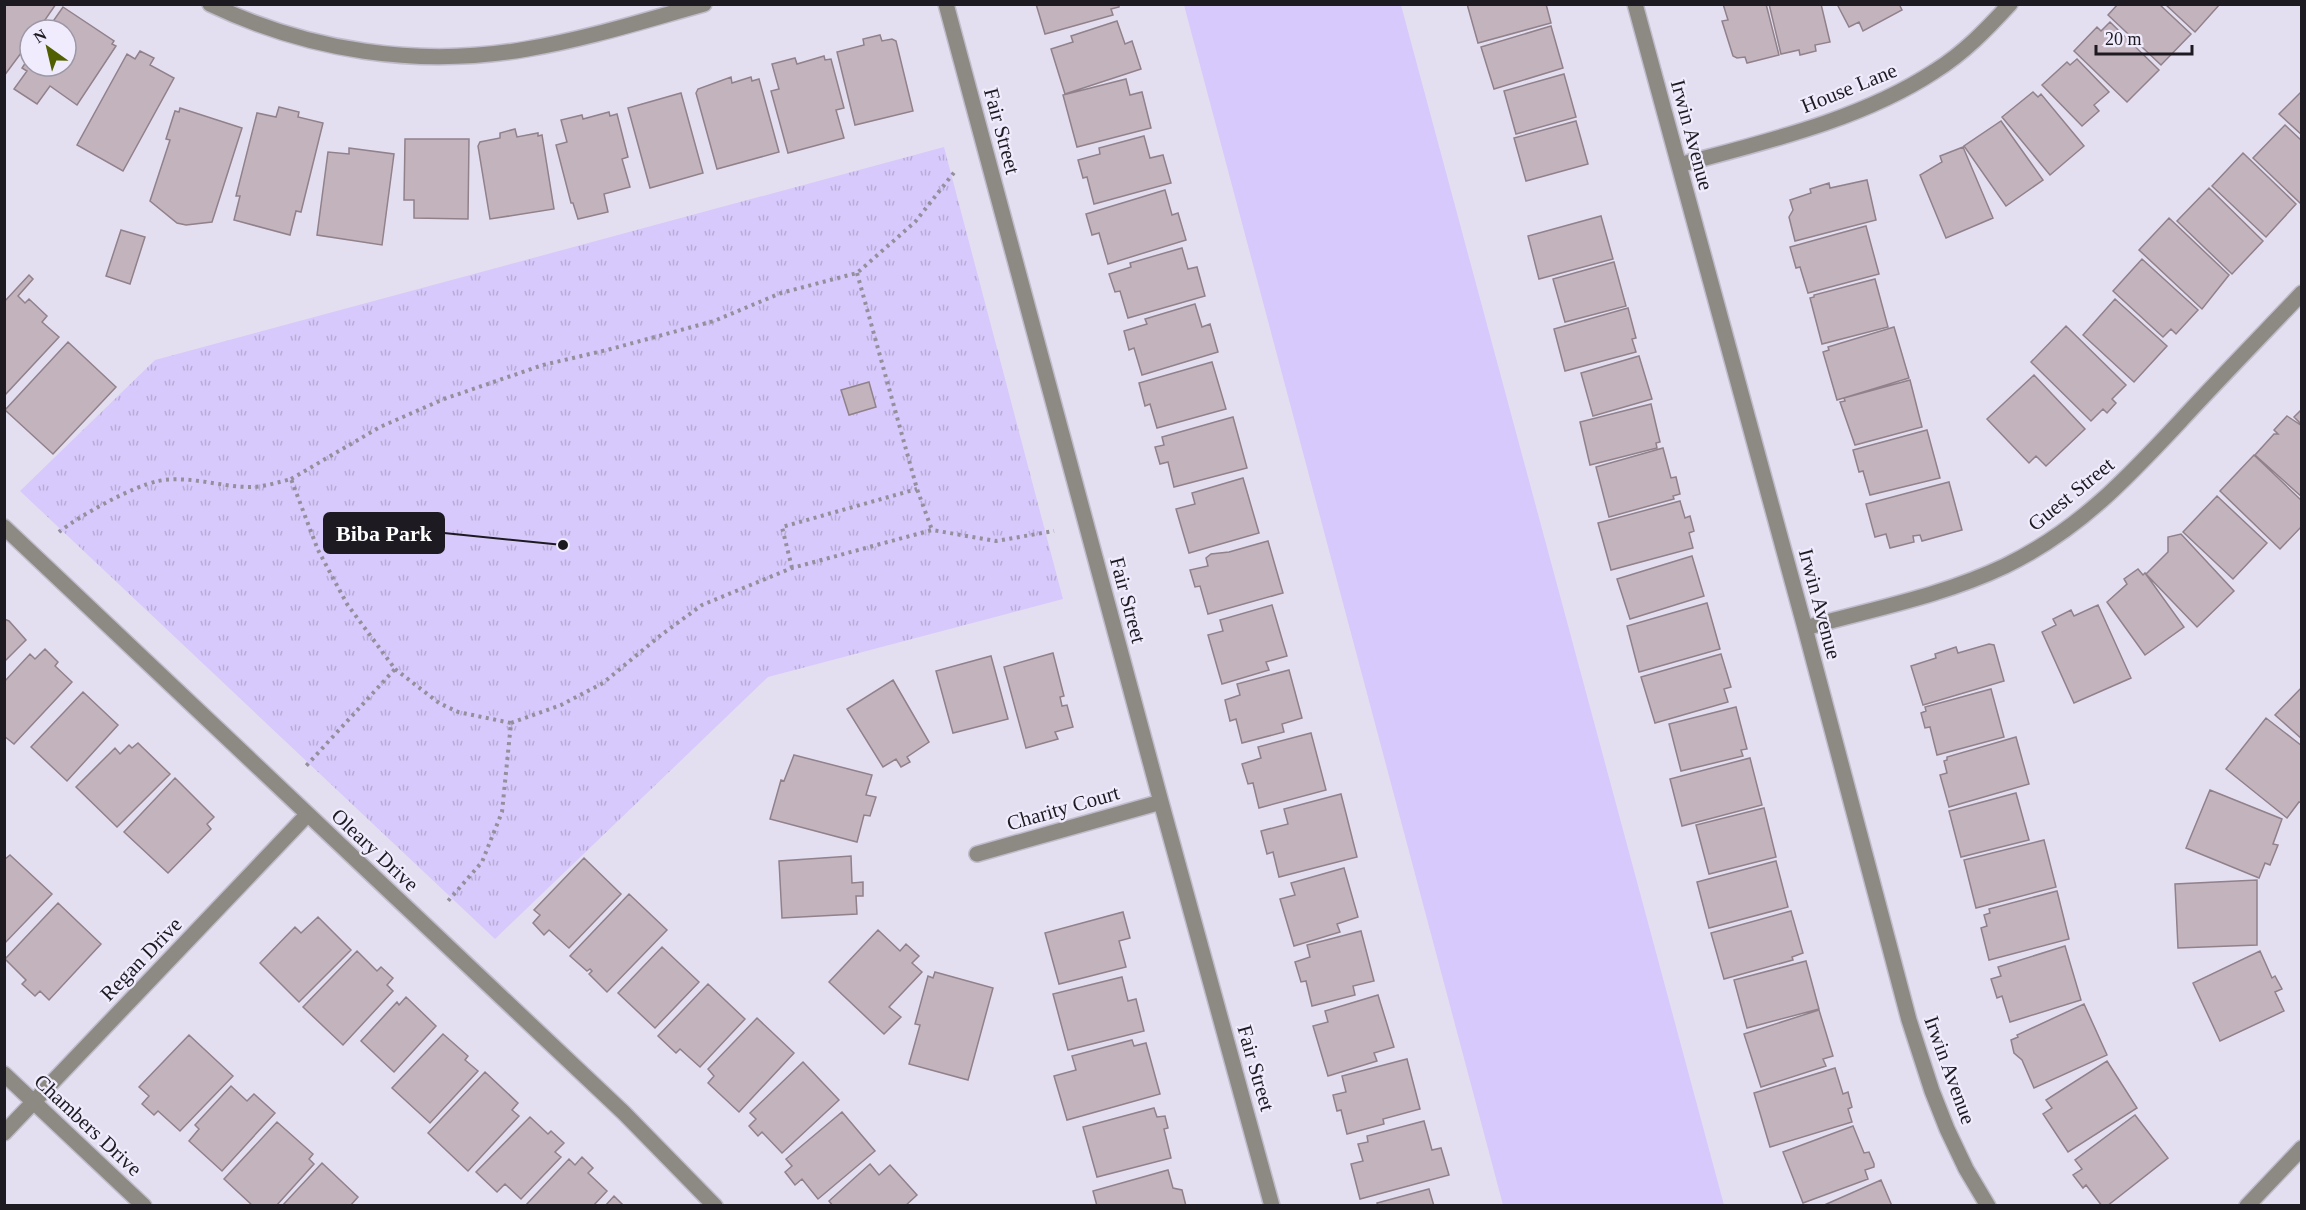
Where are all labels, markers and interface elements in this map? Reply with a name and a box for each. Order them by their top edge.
north arrow [18,18,78,78]
scale bar [2096,18,2192,56]
text: N [30,25,50,46]
text: 20 m [2105,29,2142,49]
street label: House Lane [1798,58,1900,118]
street label: Irwin Avenue [1666,77,1718,193]
street label: Fair Street [979,85,1025,177]
street label: Guest Street [2023,452,2119,536]
callout: Biba Park [324,513,444,553]
text: Biba Park [336,521,433,546]
street label: Irwin Avenue [1794,546,1846,662]
street label: Fair Street [1105,554,1151,646]
street label: Charity Court [1004,780,1122,836]
street label: Oleary Drive [327,804,423,896]
street label: Regan Drive [95,912,187,1006]
street label: Irwin Avenue [1919,1013,1981,1127]
street label: Fair Street [1232,1022,1280,1114]
street label: Chambers Drive [29,1069,147,1181]

